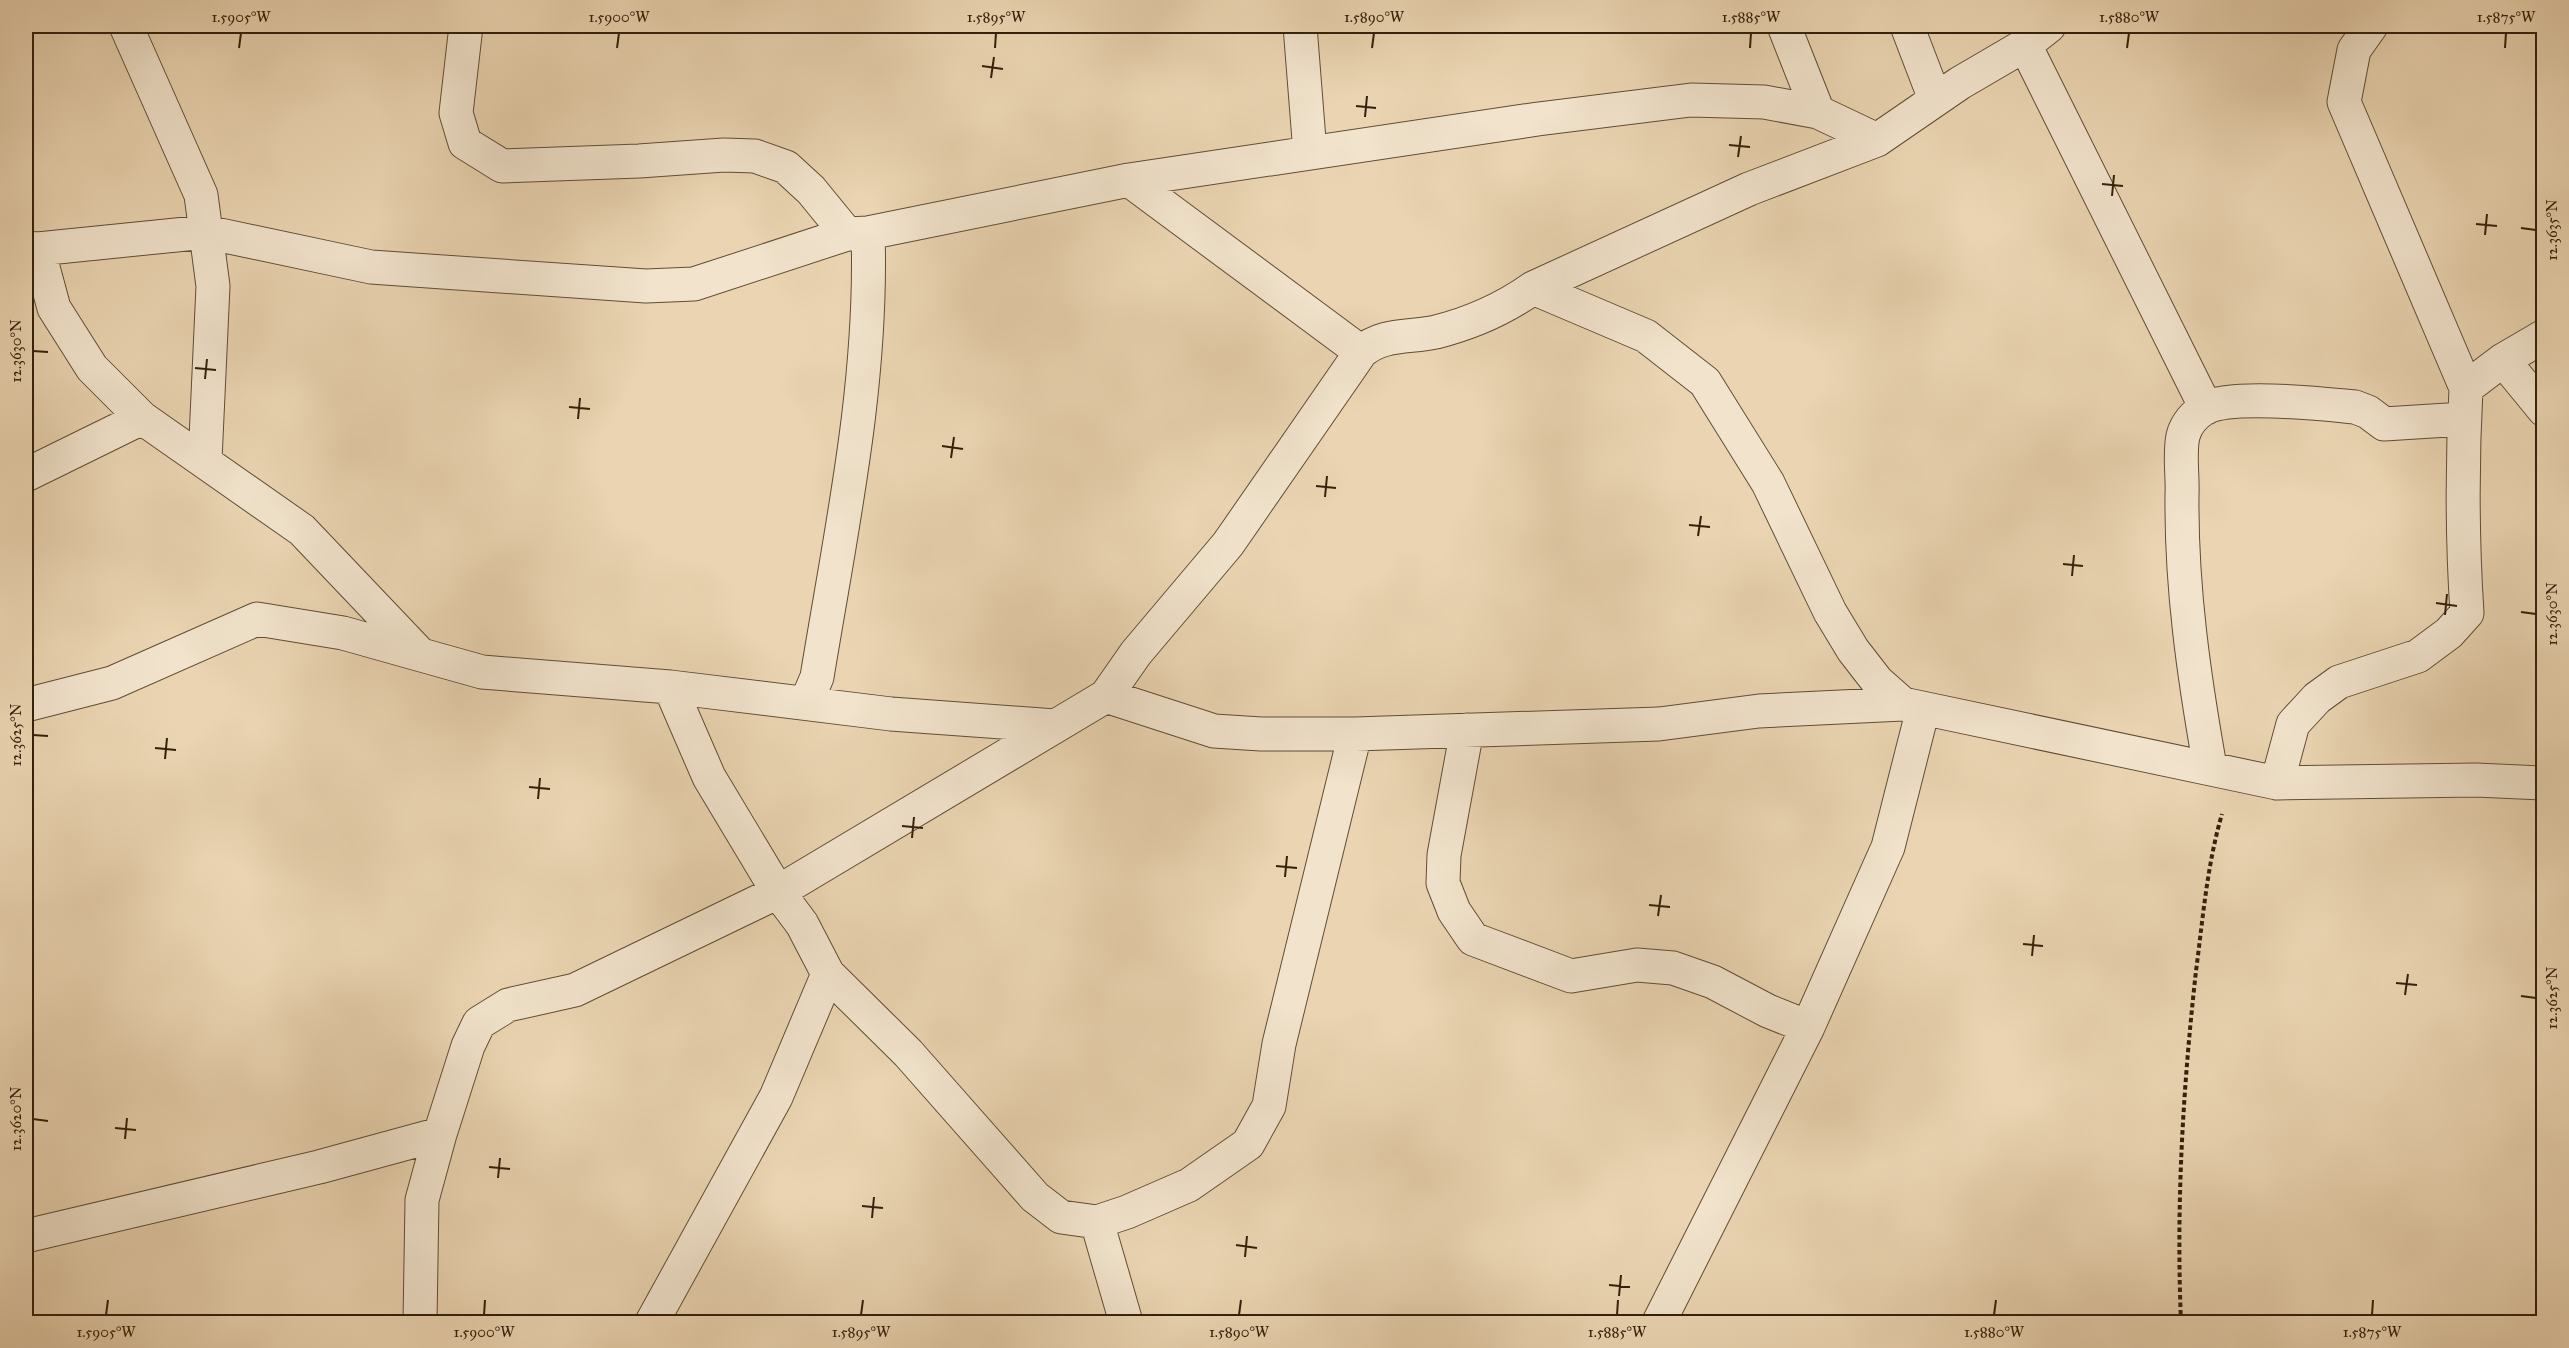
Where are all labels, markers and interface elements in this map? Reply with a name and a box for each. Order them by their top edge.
text: 1.5905°W [211,8,271,26]
text: 1.5900°W [589,8,650,26]
text: 1.5895°W [967,8,1026,26]
text: 1.5890°W [1344,8,1405,26]
text: 1.5885°W [1722,8,1781,26]
text: 1.5880°W [2099,8,2160,26]
text: 1.5875°W [2477,8,2536,26]
text: 12.3635°N [2543,199,2561,261]
text: 12.3630°N [7,319,25,383]
text: 12.3630°N [2543,582,2561,646]
text: 12.3625°N [7,703,25,766]
text: 12.3625°N [2543,966,2561,1029]
text: 12.3620°N [7,1086,25,1151]
text: 1.5905°W [76,1323,136,1341]
text: 1.5900°W [454,1323,515,1341]
text: 1.5895°W [832,1323,891,1341]
text: 1.5890°W [1209,1323,1270,1341]
text: 1.5885°W [1588,1323,1647,1341]
text: 1.5880°W [1964,1323,2025,1341]
text: 1.5875°W [2343,1323,2402,1341]

